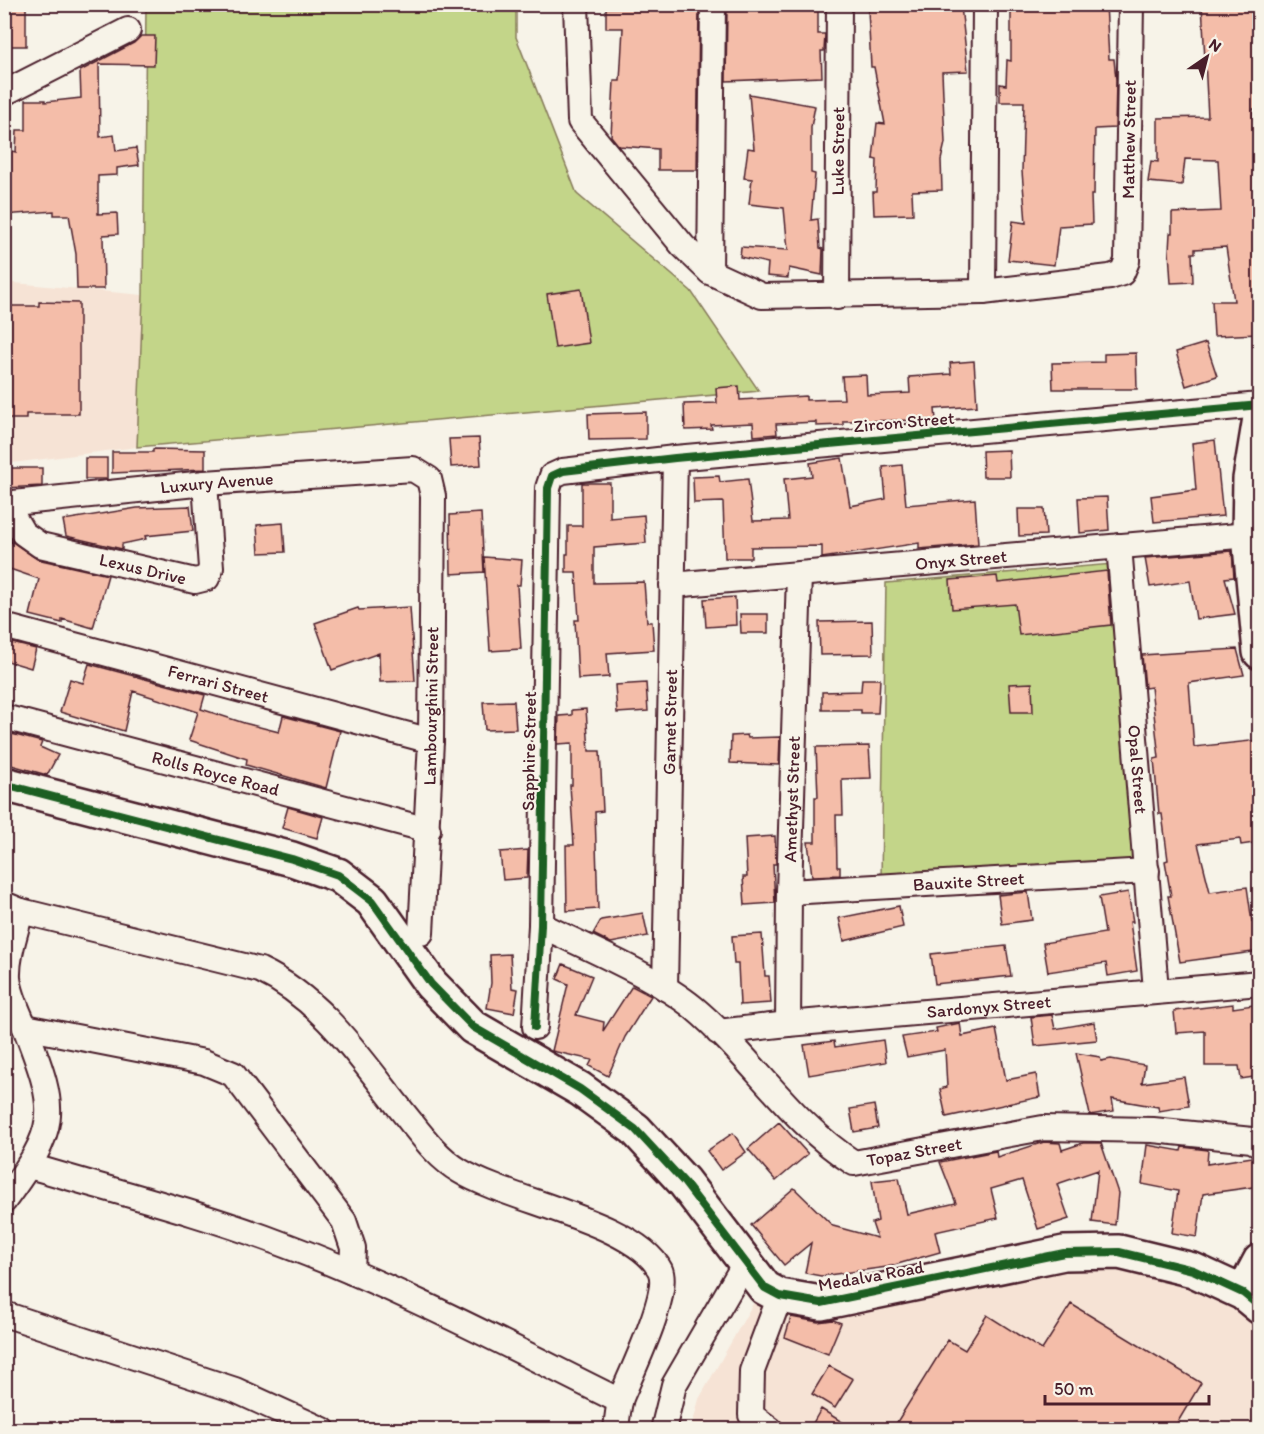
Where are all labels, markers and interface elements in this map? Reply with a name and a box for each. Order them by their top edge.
north arrow [1177,27,1237,87]
text: N [1205,34,1225,56]
street label: Matthew Street [1117,79,1141,199]
street label: Luke Street [827,106,849,196]
street label: Zircon Street [853,407,956,437]
street label: Luxury Avenue [159,467,274,499]
street label: Onyx Street [914,545,1008,575]
street label: Lexus Drive [97,548,188,590]
street label: Lambourghini Street [419,626,443,786]
street label: Ferrari Street [166,660,271,708]
street label: Garnet Street [658,669,682,775]
street label: Sapphire Street [517,691,541,811]
street label: Opal Street [1123,724,1152,815]
street label: Amethyst Street [779,735,805,863]
street label: Rolls Royce Road [149,746,282,801]
street label: Bauxite Street [912,867,1025,896]
street label: Sardonyx Street [926,990,1052,1023]
street label: Topaz Street [865,1132,964,1171]
street label: Medalva Road [816,1256,926,1296]
scale bar [1045,1368,1208,1406]
text: 50 m [1054,1378,1094,1400]

